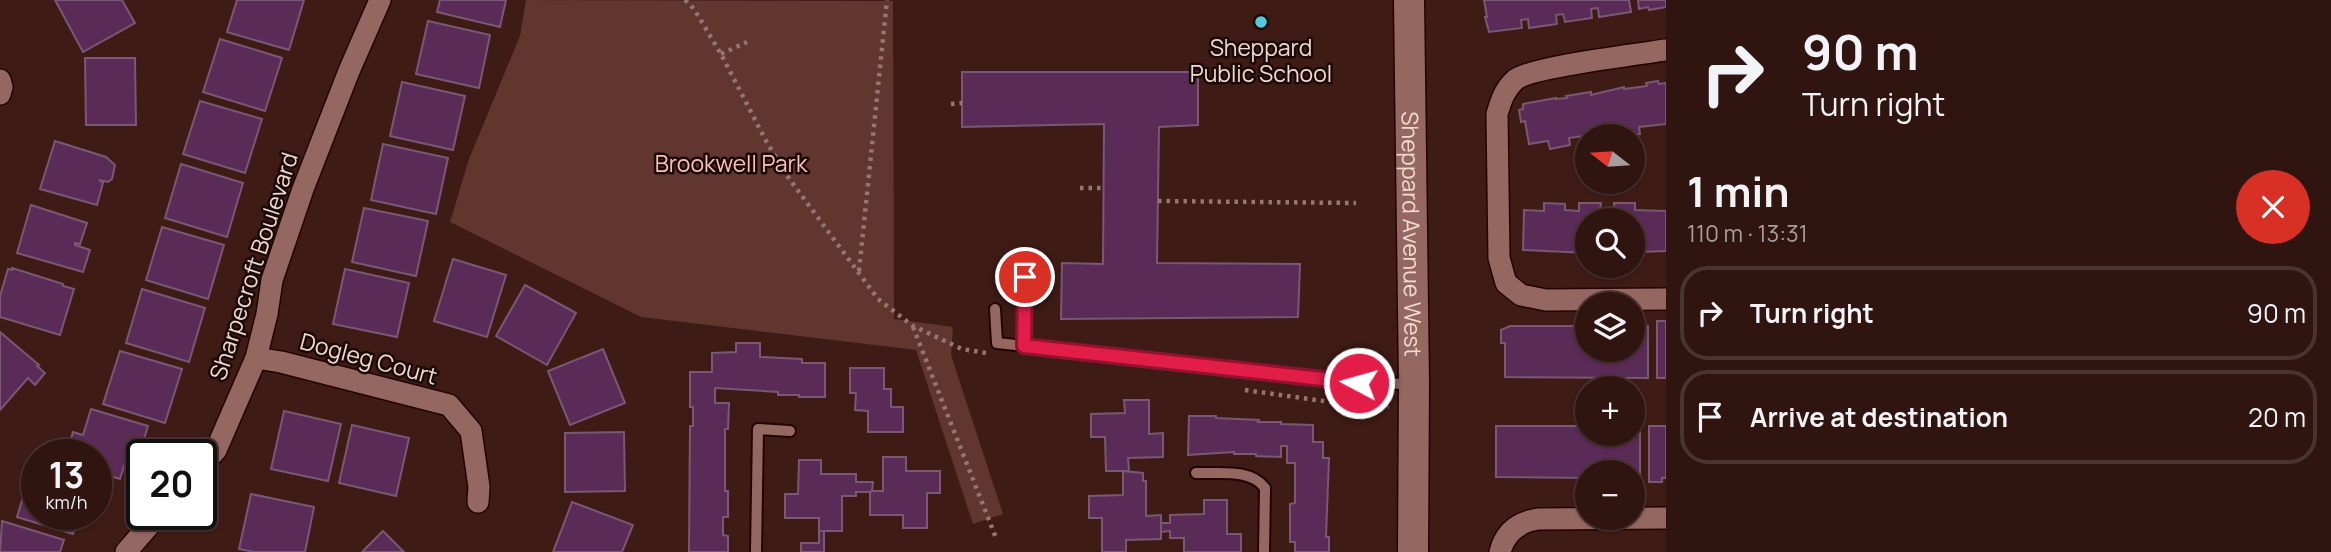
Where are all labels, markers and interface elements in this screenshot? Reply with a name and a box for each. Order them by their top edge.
marker: Sheppard Public School [1253,14,1269,30]
text: 90 m [1802,18,1919,85]
icon: right [1687,28,1778,119]
place label: Sheppard Public School [1190,31,1332,89]
text: Turn right [1802,82,1945,126]
street label: Sheppard Avenue West [1394,111,1430,357]
north arrow [1575,124,1645,194]
map controls [1575,124,1645,530]
park label: Brookwell Park [655,147,808,179]
street label: Sharpecroft Boulevard [201,148,305,384]
text: 1 min [1687,162,1790,220]
button: close [2236,170,2310,244]
button: search [1575,208,1645,278]
text: 110 m · 13:31 [1687,217,1808,249]
pin [995,247,1055,307]
icon: arrive [1006,258,1044,296]
button: layers [1575,292,1645,362]
icon: right [1691,294,1729,332]
text: Turn right [1750,295,1874,331]
text: 90 m [2247,295,2306,331]
street label: Dogleg Court [297,324,441,392]
position arrow [1322,346,1396,420]
button: + [1575,376,1645,446]
icon: arrive [1691,398,1729,436]
text: Arrive at destination [1750,399,2008,435]
text: 20 m [2248,399,2306,435]
speed limit sign: 20 [126,439,217,530]
text: 13 [49,451,84,499]
button: − [1575,460,1645,530]
text: km/h [46,490,87,514]

